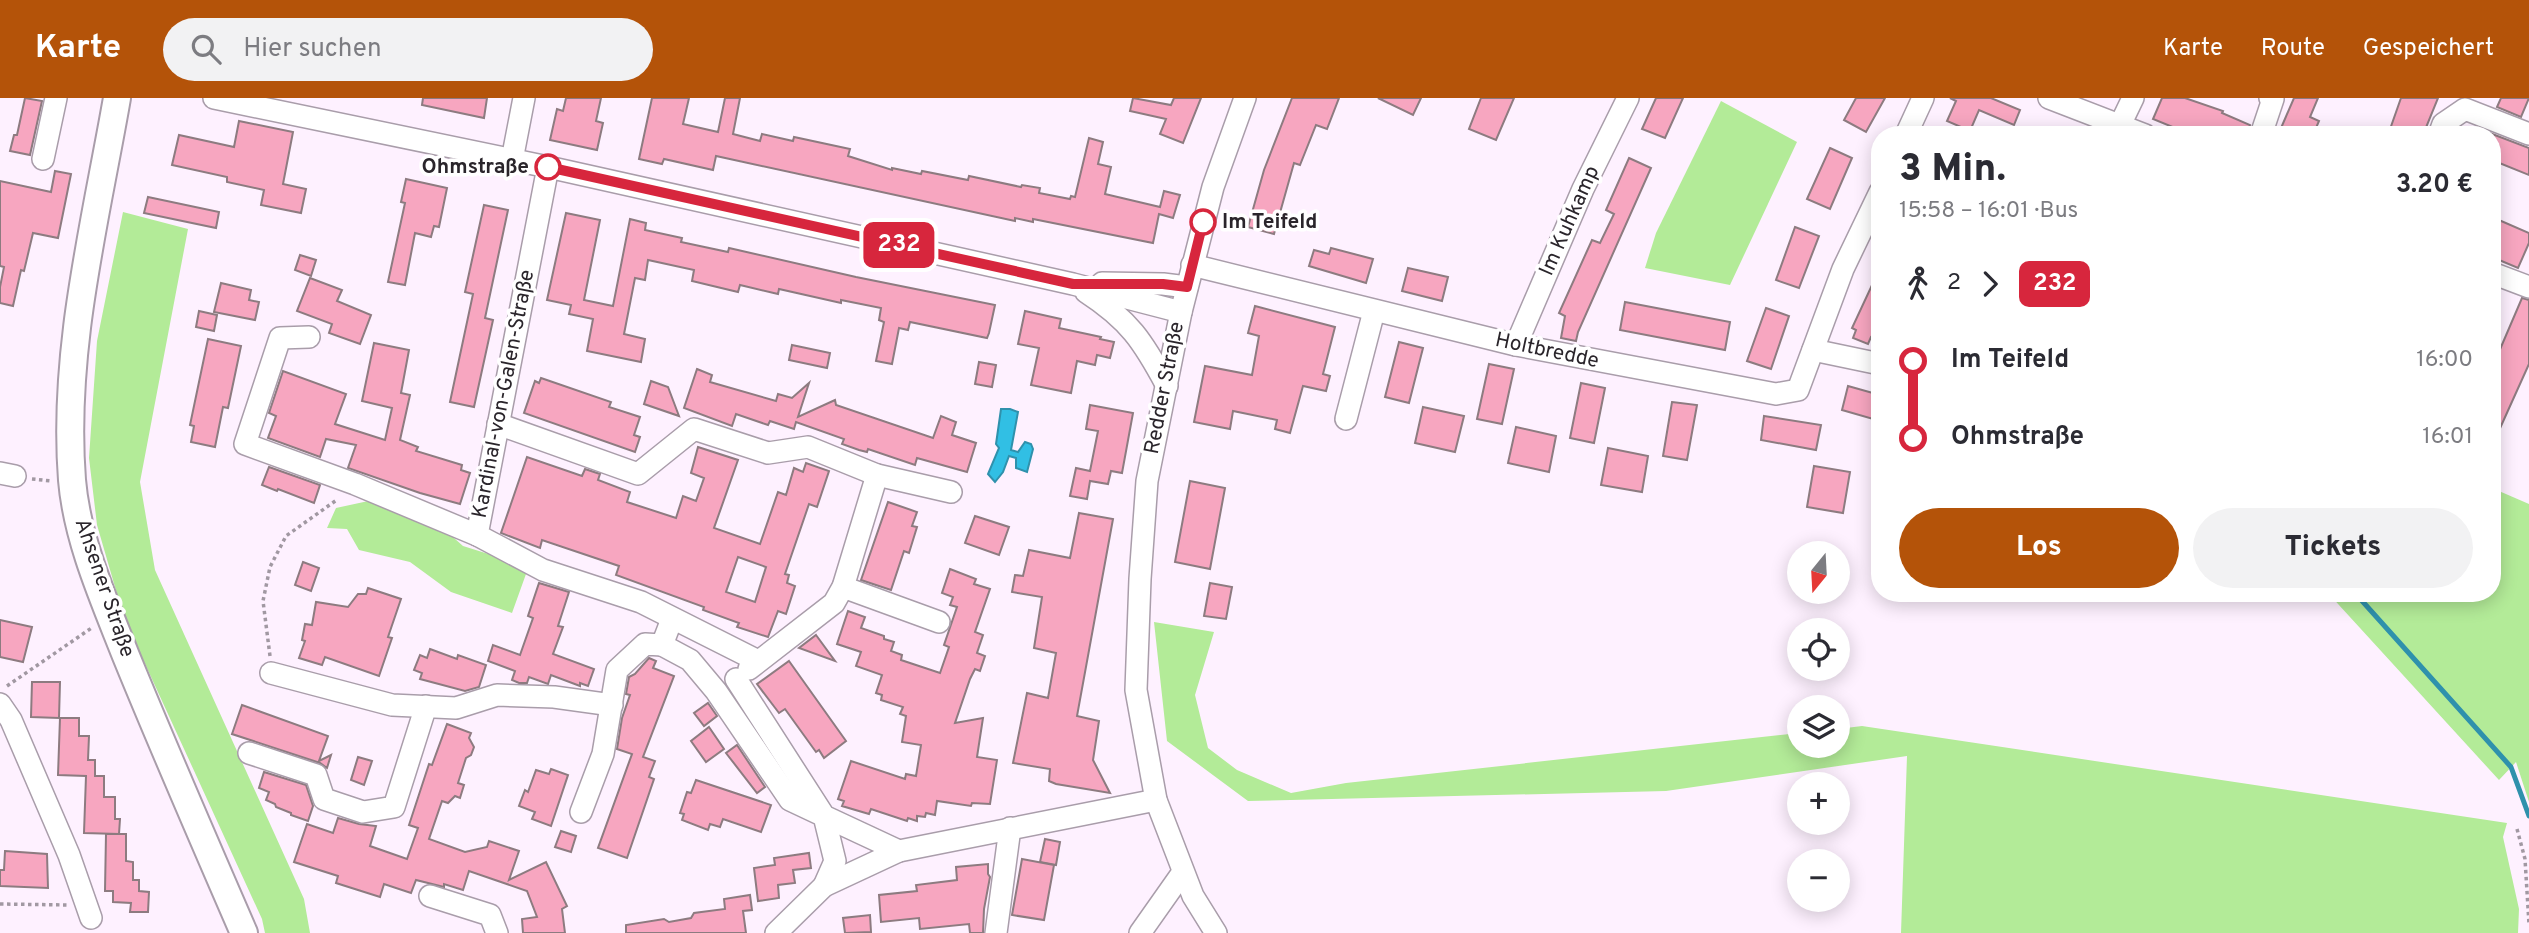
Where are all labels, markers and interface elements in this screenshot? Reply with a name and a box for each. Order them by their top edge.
search box [163,18,653,81]
text: Karte [35,28,121,70]
icon: search [187,30,225,68]
text: Hier suchen [243,33,382,66]
text: Karte [2163,34,2223,64]
text: Route [2261,34,2325,64]
text: Gespeichert [2363,34,2494,64]
text: 3 Min. [1899,146,2006,195]
place label: Ohmstraße [422,154,529,181]
marker: Ohmstraße [535,154,561,180]
street label: Im Kuhkamp [1534,162,1606,280]
text: 3.20 € [2396,169,2473,202]
text: 15:58 – 16:01 · Bus [1899,197,2078,226]
marker: Im Teifeld [1190,209,1216,235]
place label: Im Teifeld [1222,209,1317,236]
line badge: 232 [859,222,939,268]
text: 232 [877,230,921,260]
icon: walk [1899,265,1937,303]
icon: forward [1971,265,2009,303]
street label: Kardinal-von-Galen-Straße [467,267,541,521]
text: 2 [1947,269,1961,298]
text: 232 [2033,269,2076,299]
street label: Redder Straße [1139,319,1191,457]
street label: Holtbredde [1493,327,1601,375]
text: Im Teifeld [1951,344,2069,377]
text: 16:00 [2416,346,2473,375]
text: Ohmstraße [1951,421,2084,454]
text: 16:01 [2422,423,2473,452]
button: Los [1899,508,2179,588]
button: Tickets [2193,508,2473,588]
street label: Ahsener Straße [68,515,140,661]
north arrow [1787,541,1850,604]
map controls [1787,541,1850,912]
button: locate [1787,618,1850,681]
button: layers [1787,695,1850,758]
button: + [1787,772,1850,835]
button: − [1787,849,1850,912]

